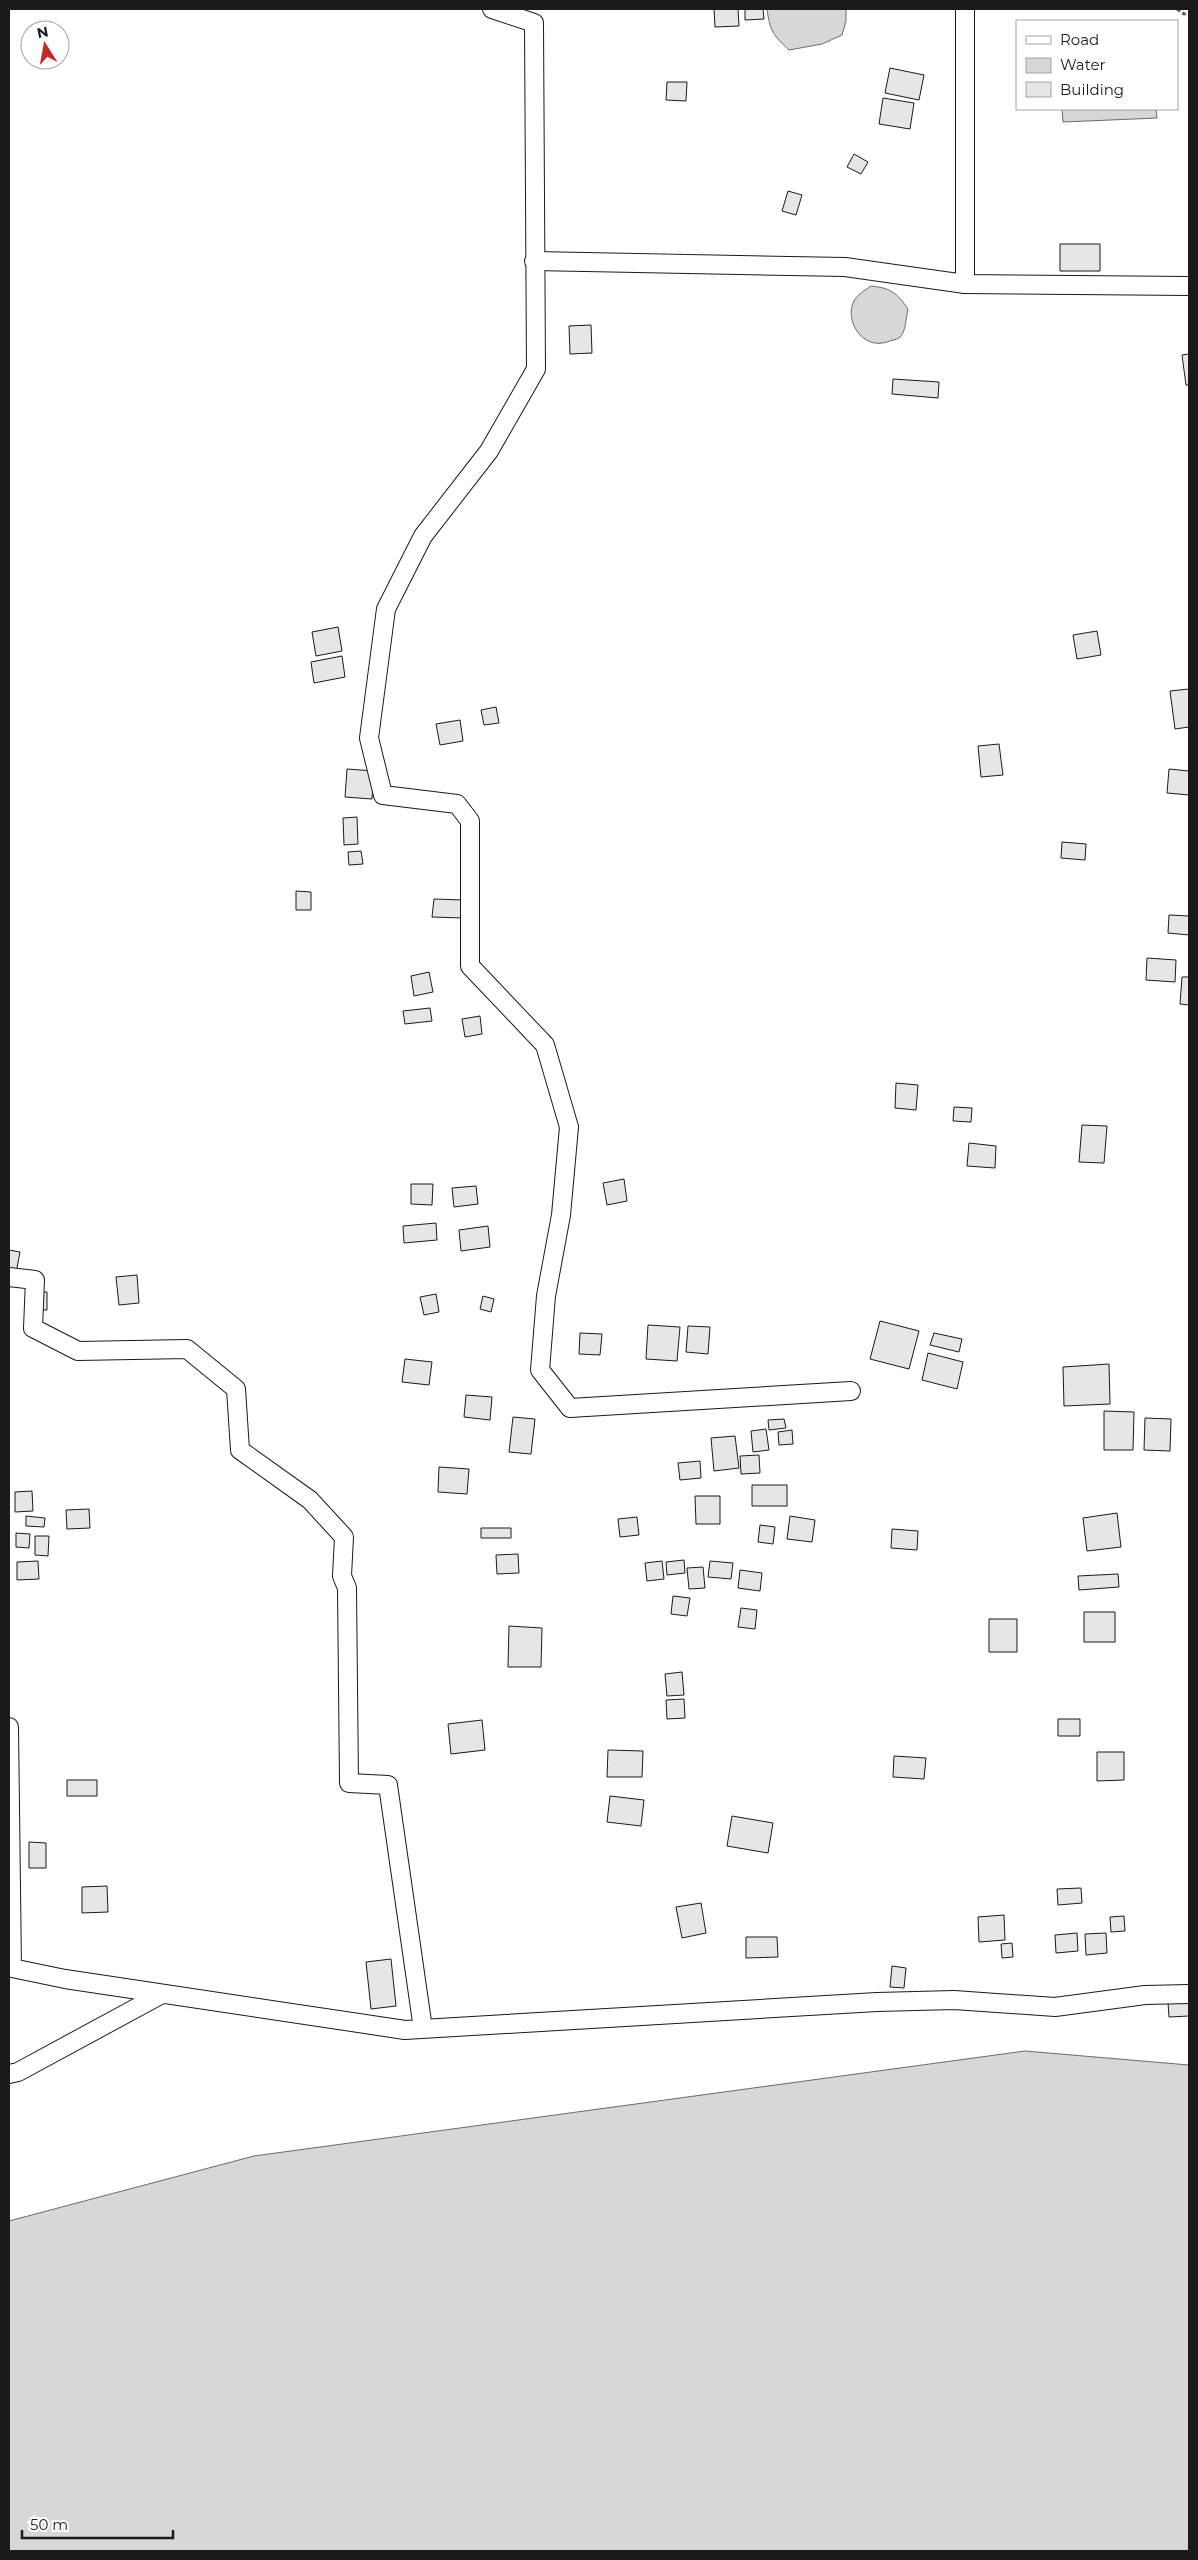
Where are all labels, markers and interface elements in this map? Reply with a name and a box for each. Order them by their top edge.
north arrow [20,20,70,70]
legend [1016,20,1178,110]
text: N [35,22,50,42]
text: Road [1060,30,1099,49]
text: Water [1060,55,1106,74]
text: Building [1060,80,1124,99]
scale bar [22,2508,174,2540]
text: 50 m [30,2515,68,2534]

